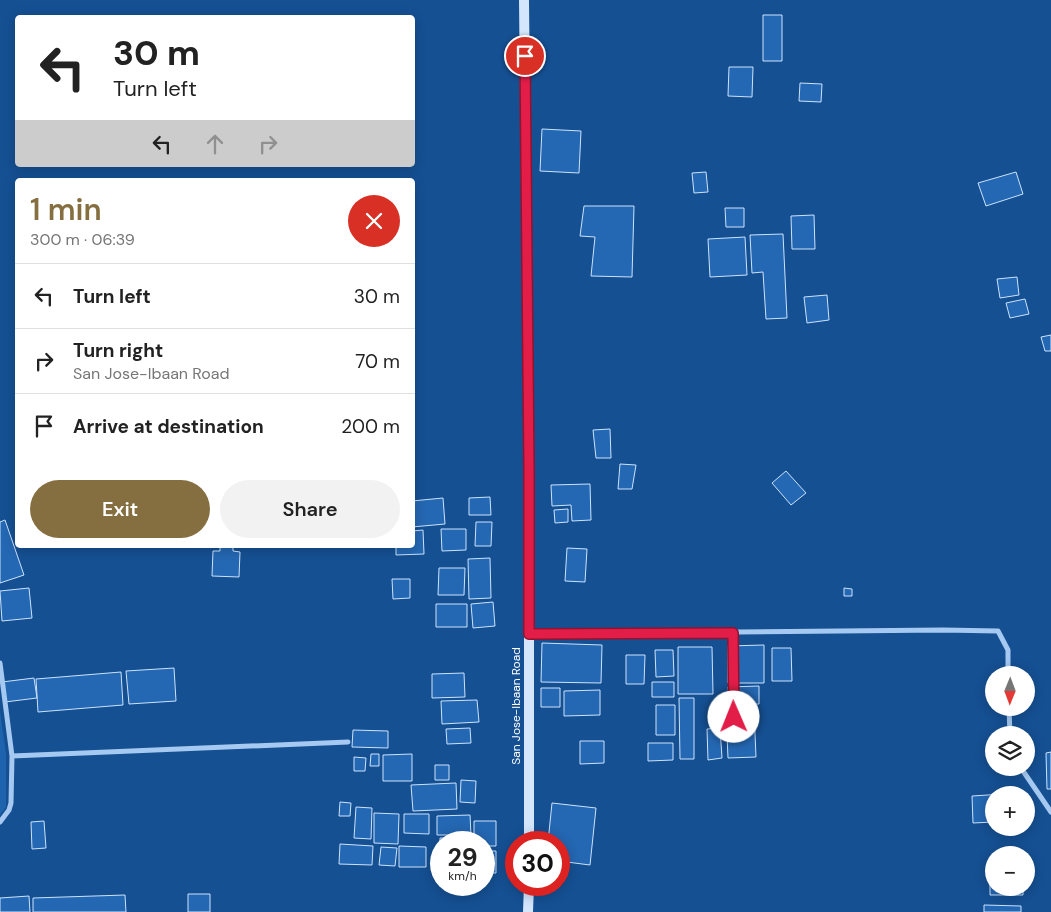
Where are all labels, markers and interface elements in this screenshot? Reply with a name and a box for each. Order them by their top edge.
text: 30 m [113,30,200,76]
icon: left [30,35,95,100]
pin [504,35,546,77]
icon: arrive [511,42,539,70]
text: Turn left [113,74,197,103]
icon: left [148,130,176,158]
icon: ahead [201,130,229,158]
icon: right [254,130,282,158]
text: 1 min [30,190,102,229]
button: close [348,195,400,247]
text: 300 m · 06:39 [30,229,135,250]
icon: left [30,282,58,310]
text: Turn left [73,284,151,309]
text: 30 m [354,284,400,309]
text: Turn right [73,338,163,363]
icon: right [30,347,58,375]
text: 70 m [355,349,400,374]
text: San Jose-Ibaan Road [73,363,230,384]
icon: arrive [30,412,58,440]
text: Arrive at destination [73,414,264,439]
text: 200 m [341,414,400,439]
button: Exit [30,480,210,538]
button: Share [220,480,400,538]
street label: San Jose-Ibaan Road [508,647,524,765]
north arrow [985,666,1035,716]
map controls [985,666,1035,896]
position arrow [707,690,759,742]
button: layers [985,726,1035,776]
button: + [985,786,1035,836]
speed limit sign: 30 [505,831,570,896]
text: 29 [447,841,478,874]
button: − [985,846,1035,896]
text: km/h [448,868,477,884]

